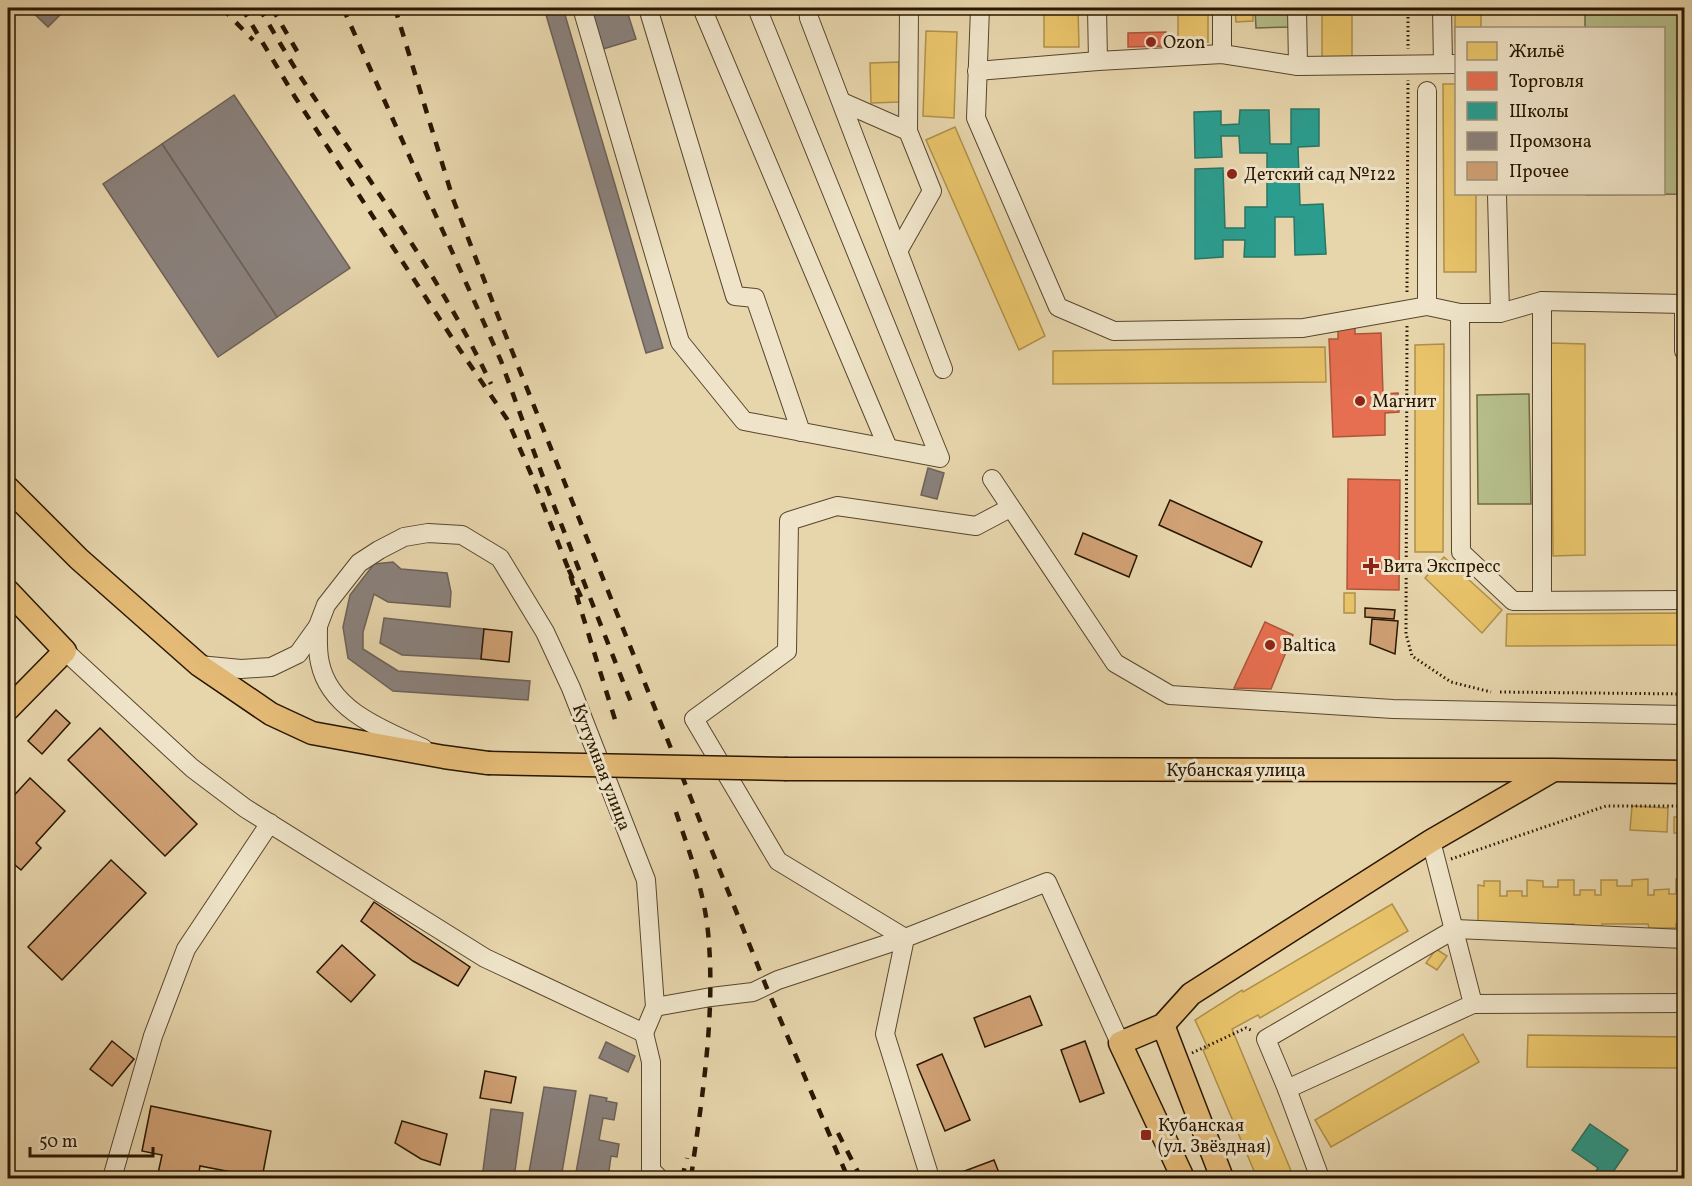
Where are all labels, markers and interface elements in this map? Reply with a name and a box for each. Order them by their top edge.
legend [1455,27,1665,195]
place label: Ozon [1163,31,1206,56]
marker: Ozon [1144,35,1158,49]
text: Жильё [1509,40,1565,65]
text: Торговля [1509,70,1584,95]
text: Школы [1509,100,1569,125]
text: Промзона [1509,130,1592,155]
text: Прочее [1509,160,1569,185]
place label: Детский сад №122 [1244,163,1396,188]
marker: Детский сад №122 [1225,167,1239,181]
place label: Магнит [1372,390,1436,415]
marker: Магнит [1353,394,1367,408]
place label: Вита Экспресс [1383,555,1501,580]
marker: Вита Экспресс [1364,559,1378,573]
place label: Baltica [1282,634,1336,659]
marker: Baltica [1263,638,1277,652]
street label: Кутумная улица [565,701,636,835]
street label: Кубанская улица [1166,759,1306,784]
place label: Кубанская (ул. Звёздная) [1158,1114,1271,1160]
scale bar [30,1120,153,1158]
marker: Кубанская (ул. Звёздная) [1139,1128,1153,1142]
text: 50 m [39,1130,78,1155]

